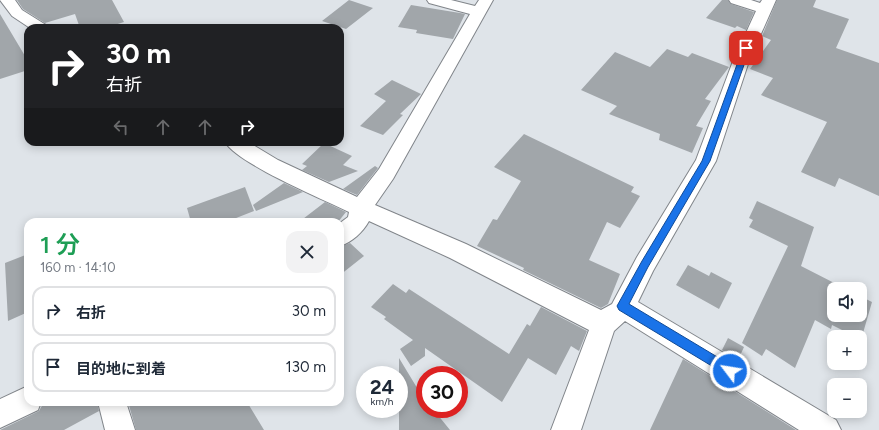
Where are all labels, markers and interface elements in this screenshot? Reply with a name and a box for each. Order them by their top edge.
pin [729,31,763,65]
text: 30 m [106,36,171,70]
icon: arrive [735,37,757,59]
icon: right [40,40,92,92]
text: 右折 [106,74,142,96]
icon: left [110,116,132,138]
icon: ahead [152,116,174,138]
icon: ahead [194,116,216,138]
icon: right [236,116,258,138]
text: 1 分 [40,230,80,259]
button: close [286,231,328,273]
text: 160 m · 14:10 [40,260,116,275]
map controls [827,282,867,418]
button: sound [827,282,867,322]
icon: right [42,300,64,322]
text: 30 m [292,302,326,320]
text: 右折 [76,304,106,322]
button: + [827,330,867,370]
position arrow [709,350,751,392]
icon: arrive [42,356,64,378]
text: 130 m [286,358,326,376]
text: 目的地に到着 [76,360,166,378]
speed limit sign: 30 [416,366,468,418]
text: 24 [370,375,394,399]
button: − [827,378,867,418]
text: km/h [371,395,393,408]

